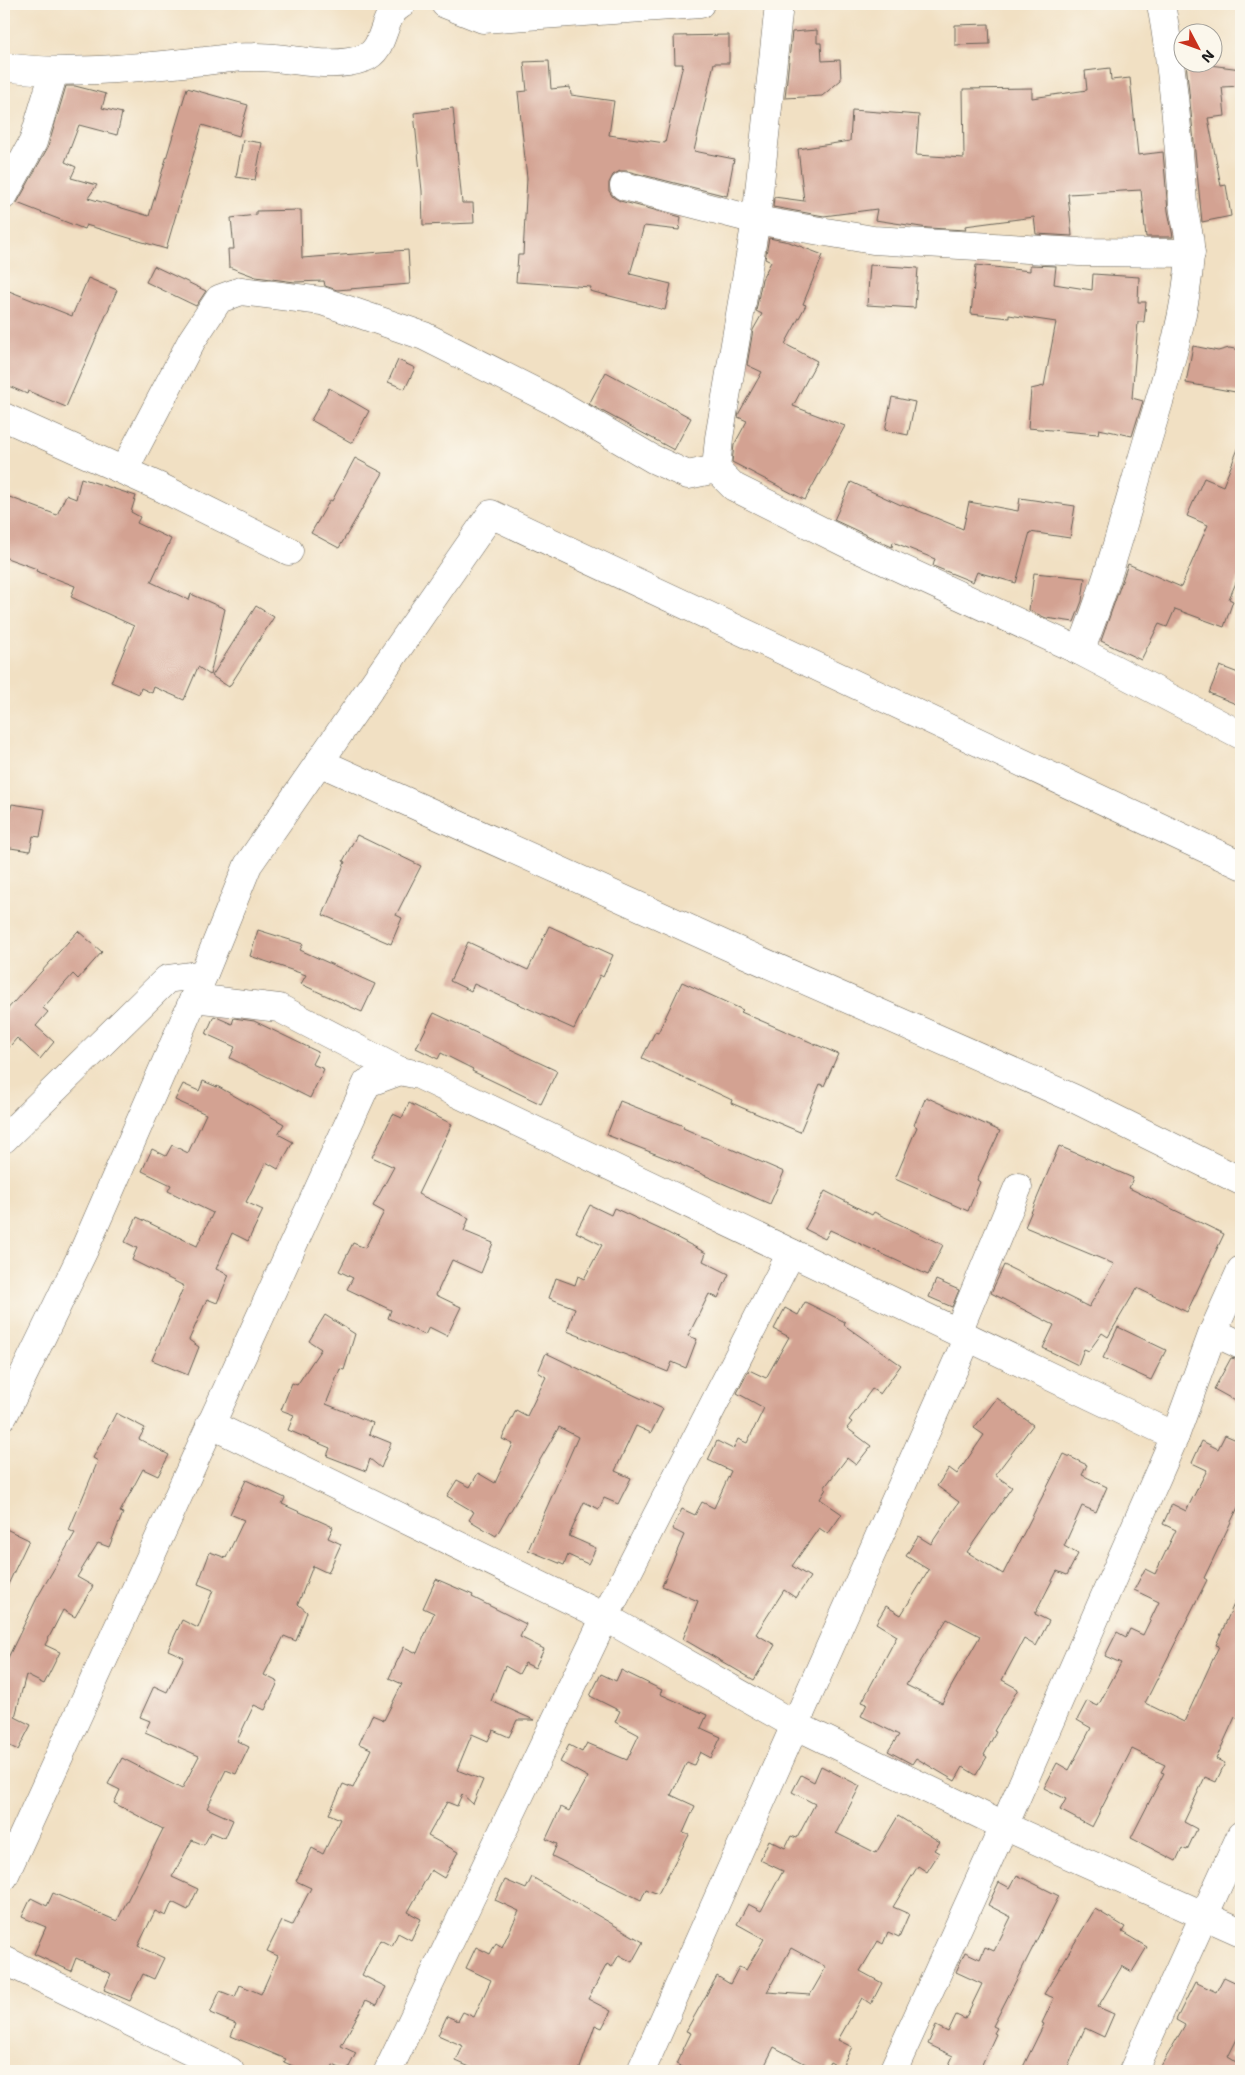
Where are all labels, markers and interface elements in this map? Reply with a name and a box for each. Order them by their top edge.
north arrow [1172,22,1222,72]
text: N [1197,46,1218,67]

